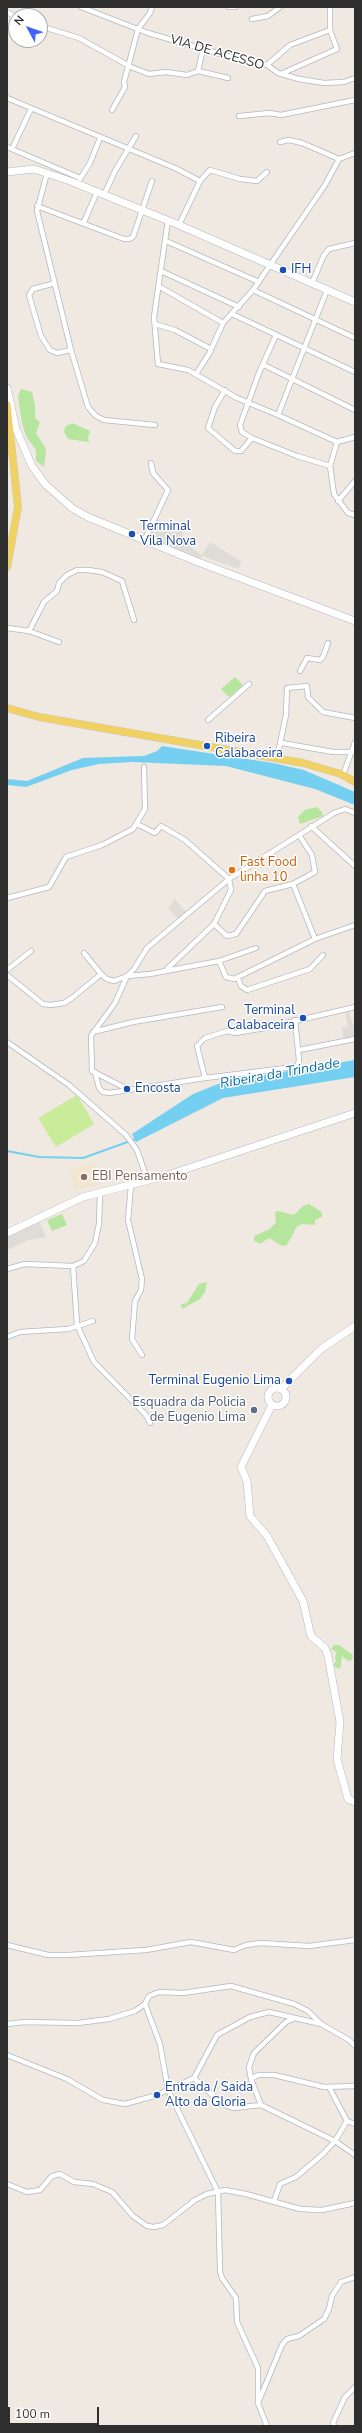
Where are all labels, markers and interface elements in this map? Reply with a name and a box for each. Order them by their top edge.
north arrow [8,8,48,48]
text: N [11,13,28,29]
street label: VIA DE ACESSO [168,32,266,74]
place label: IFH [291,262,311,278]
marker: IFH [278,265,288,275]
place label: Terminal Vila Nova [140,519,196,550]
marker: Terminal Vila Nova [127,529,137,539]
place label: Ribeira Calabaceira [215,731,283,762]
marker: Ribeira Calabaceira [202,741,212,751]
place label: Fast Food linha 10 [240,855,297,886]
marker: Fast Food linha 10 [227,865,237,875]
place label: Terminal Calabaceira [227,1003,295,1034]
marker: Terminal Calabaceira [298,1013,308,1023]
water label: Ribeira da Trindade [219,1055,341,1093]
place label: Encosta [135,1081,181,1097]
marker: Encosta [122,1084,132,1094]
place label: EBI Pensamento [92,1169,188,1185]
marker: EBI Pensamento [79,1172,89,1182]
place label: Terminal Eugenio Lima [149,1373,281,1389]
marker: Terminal Eugenio Lima [284,1376,294,1386]
place label: Esquadra da Policia de Eugenio Lima [132,1395,246,1426]
marker: Esquadra da Policia de Eugenio Lima [249,1405,259,1415]
place label: Entrada / Saida Alto da Gloria [165,2080,253,2111]
marker: Entrada / Saida Alto da Gloria [152,2090,162,2100]
scale bar [10,2399,101,2425]
text: 100 m [15,2406,50,2422]

